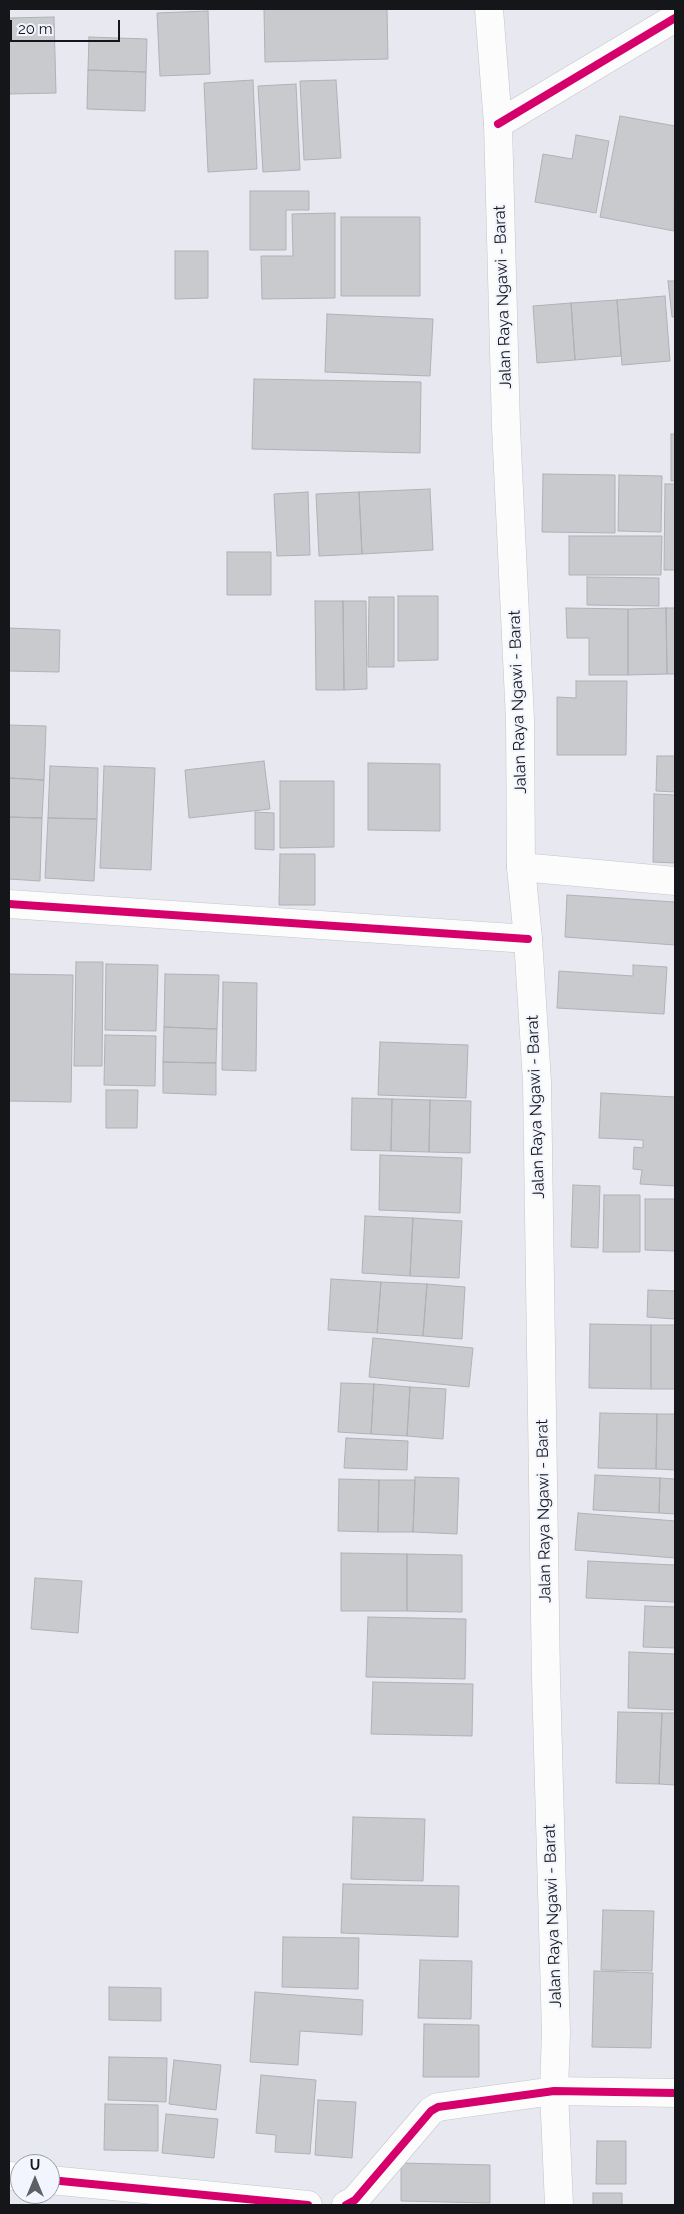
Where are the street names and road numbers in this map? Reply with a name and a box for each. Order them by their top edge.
street label: Jalan Raya Ngawi - Barat [490,205,516,389]
street label: Jalan Raya Ngawi - Barat [505,610,531,794]
street label: Jalan Raya Ngawi - Barat [523,1015,549,1199]
street label: Jalan Raya Ngawi - Barat [533,1419,555,1603]
street label: Jalan Raya Ngawi - Barat [540,1824,566,2008]

